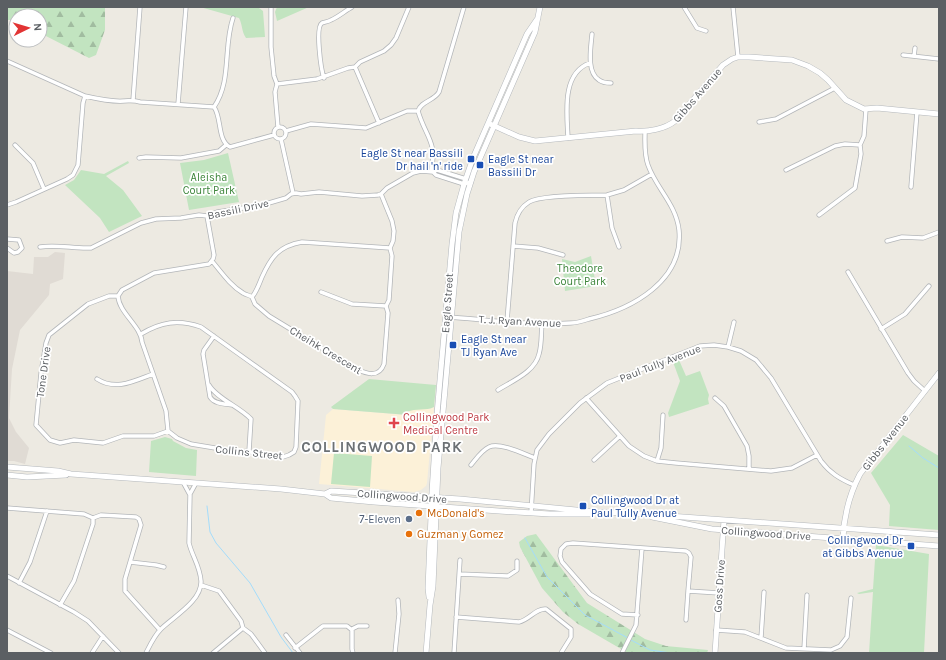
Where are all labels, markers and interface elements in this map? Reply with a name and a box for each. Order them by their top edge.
north arrow [8,8,48,48]
text: N [31,23,44,32]
street label: Gibbs Avenue [670,65,725,125]
place label: Eagle St near Bassili Dr hail 'n' ride [361,147,463,173]
place label: Eagle St near Bassili Dr [488,153,554,179]
marker: Eagle St near Bassili Dr hail 'n' ride [466,154,476,164]
marker: Eagle St near Bassili Dr [475,160,485,170]
park label: Aleisha Court Park [183,171,235,197]
street label: Bassili Drive [206,197,270,222]
park label: Theodore Court Park [554,262,606,288]
street label: Eagle Street [439,273,456,333]
street label: T. J. Ryan Avenue [478,313,562,330]
street label: Cheihk Crescent [287,324,364,377]
place label: Eagle St near TJ Ryan Ave [461,333,527,359]
marker: Eagle St near TJ Ryan Ave [448,340,458,350]
street label: Paul Tully Avenue [618,342,703,385]
street label: Tone Drive [33,345,54,398]
place label: Collingwood Park Medical Centre [403,411,489,437]
street label: Gibbs Avenue [859,411,912,473]
marker: Collingwood Park Medical Centre [388,417,400,429]
district label: COLLINGWOOD PARK [301,438,463,456]
street label: Collins Street [215,443,283,462]
street label: Collingwood Drive [357,487,448,506]
place label: Collingwood Dr at Paul Tully Avenue [591,494,679,520]
marker: Collingwood Dr at Paul Tully Avenue [578,501,588,511]
place label: McDonald's [427,507,485,520]
marker: McDonald's [414,508,424,518]
place label: 7-Eleven [359,513,401,526]
marker: 7-Eleven [404,514,414,524]
street label: Collingwood Drive [721,524,812,543]
place label: Guzman y Gomez [417,528,504,541]
marker: Guzman y Gomez [404,529,414,539]
place label: Collingwood Dr at Gibbs Avenue [822,534,903,560]
marker: Collingwood Dr at Gibbs Avenue [906,541,916,551]
street label: Goss Drive [711,559,728,613]

